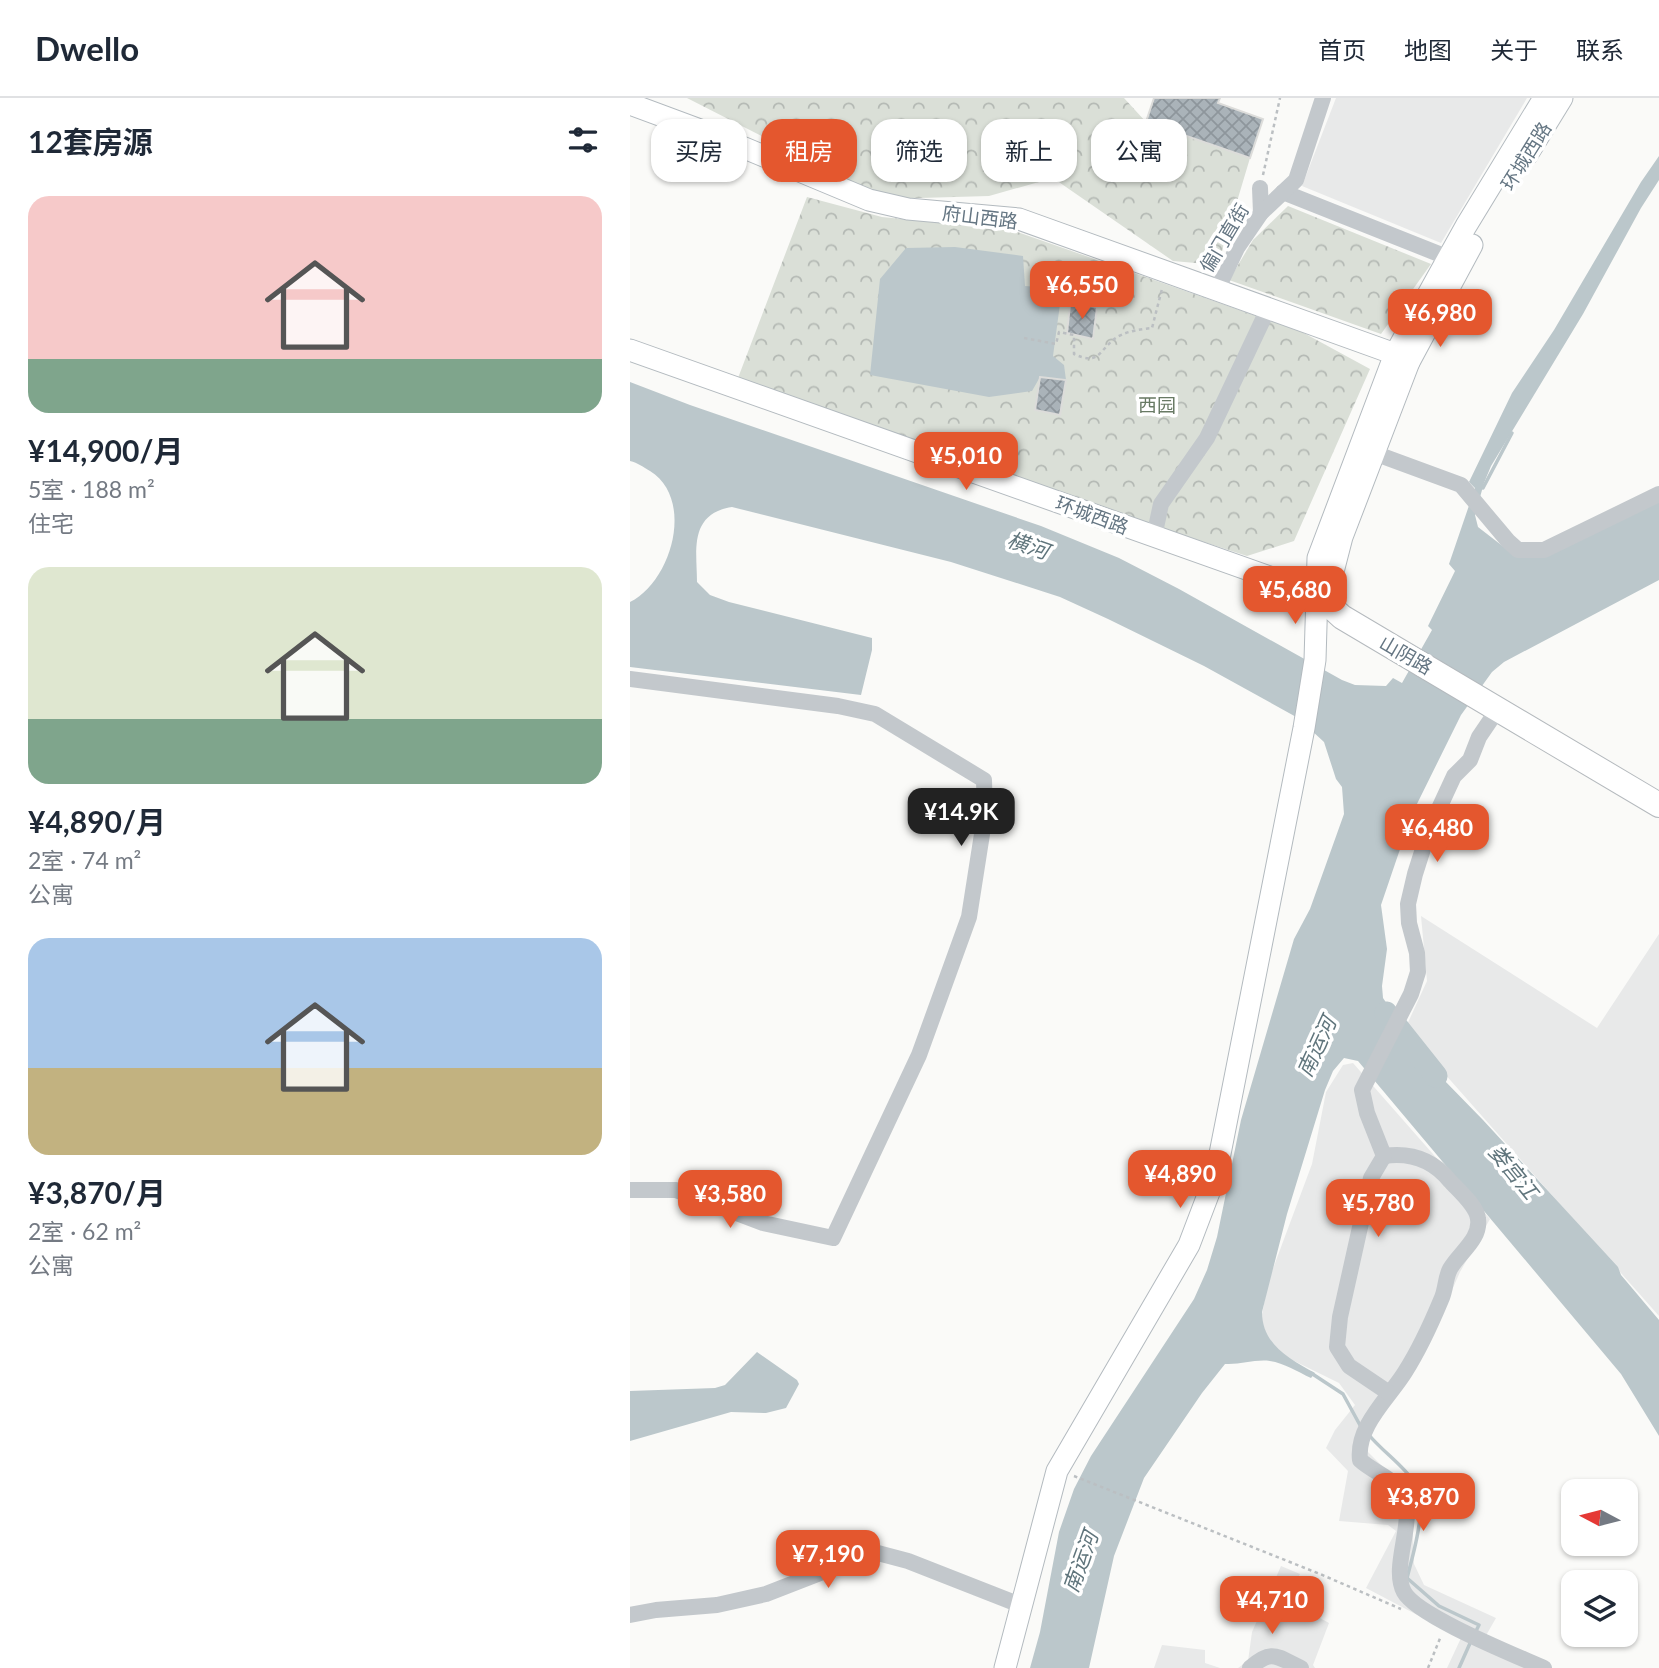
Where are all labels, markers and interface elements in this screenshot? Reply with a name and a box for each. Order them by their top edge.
text: Dwello [35,28,139,68]
text: 首页 [1318,35,1366,64]
text: 地图 [1404,35,1452,64]
text: 关于 [1490,35,1538,64]
text: 联系 [1576,35,1624,64]
street label: 环城西路 [1496,117,1555,194]
chip: 买房 [651,119,747,182]
chip: 租房 [761,119,857,182]
chip: 筛选 [871,119,967,182]
chip: 新上 [981,119,1077,182]
chip: 公寓 [1091,119,1187,182]
icon: filters [564,121,602,159]
text: 12套房源 [28,123,153,159]
street label: 偏门直街 [1194,199,1253,276]
street label: 府山西路 [941,200,1019,233]
icon: home [252,242,378,368]
pin: ¥6,550 [1025,262,1139,321]
text: ¥6,550 [1046,270,1118,298]
pin: ¥6,980 [1383,289,1497,349]
text: ¥6,980 [1404,298,1476,326]
park label: 西园 [1138,393,1176,416]
text: ¥14,900/月 [28,432,183,468]
pin: ¥5,010 [909,432,1023,492]
text: ¥5,010 [930,441,1002,469]
text: 5室 · 188 m² [28,475,155,503]
street label: 环城西路 [1053,491,1132,538]
text: 住宅 [28,509,74,537]
water label: 横河 [1005,526,1056,565]
pin: ¥5,680 [1238,566,1352,626]
text: ¥5,680 [1259,575,1331,603]
icon: home [252,613,378,739]
street label: 山阴路 [1376,630,1437,679]
pin: ¥14.9K [904,788,1018,848]
text: ¥14.9K [924,797,998,825]
text: ¥4,890/月 [28,803,166,839]
pin: ¥6,480 [1380,804,1494,864]
text: ¥6,480 [1401,813,1473,841]
text: 2室 · 74 m² [28,846,141,874]
text: 公寓 [28,880,74,908]
icon: home [252,984,378,1110]
water label: 南运河 [1291,1009,1342,1080]
water label: 娄宫江 [1485,1139,1545,1205]
pin: ¥4,890 [1123,1150,1237,1210]
text: ¥4,890 [1144,1159,1216,1187]
pin: ¥3,580 [673,1170,787,1230]
text: ¥3,870/月 [28,1174,166,1210]
text: ¥3,580 [694,1179,766,1207]
pin: ¥5,780 [1321,1180,1435,1239]
text: ¥5,780 [1342,1188,1414,1216]
text: 2室 · 62 m² [28,1217,141,1245]
text: 公寓 [28,1251,74,1279]
pin: ¥3,870 [1366,1474,1480,1533]
north arrow [1561,1479,1638,1556]
map controls [1561,1479,1638,1647]
text: ¥3,870 [1387,1482,1459,1510]
water label: 南运河 [1057,1524,1103,1595]
pin: ¥7,190 [771,1530,885,1590]
text: ¥7,190 [792,1539,864,1567]
button: layers [1561,1570,1638,1647]
pin: ¥4,710 [1215,1576,1329,1636]
text: ¥4,710 [1236,1585,1308,1613]

